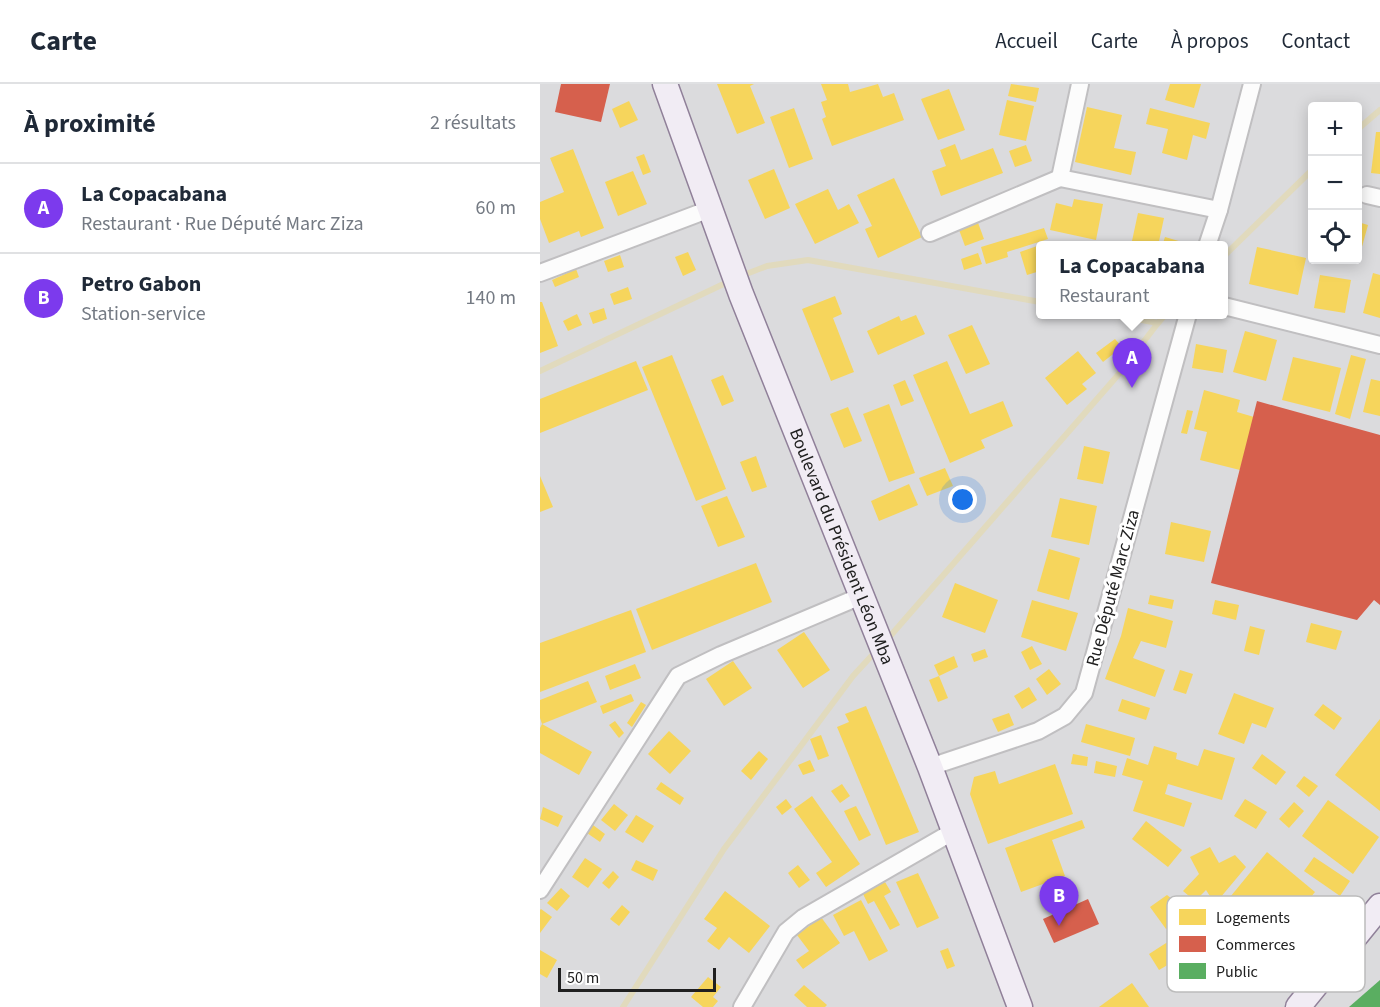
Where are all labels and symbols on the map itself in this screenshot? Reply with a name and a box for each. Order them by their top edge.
pin: A [1112,338,1152,388]
street label: Boulevard du Président Léon Mba [783,424,900,668]
your location [948,485,977,514]
street label: Rue Député Marc Ziza [1080,507,1146,669]
pin: B [1040,876,1078,926]
legend [1167,896,1365,992]
text: Logements [1216,907,1290,929]
text: Commerces [1216,934,1296,956]
text: Public [1216,961,1258,983]
scale bar [558,965,716,992]

